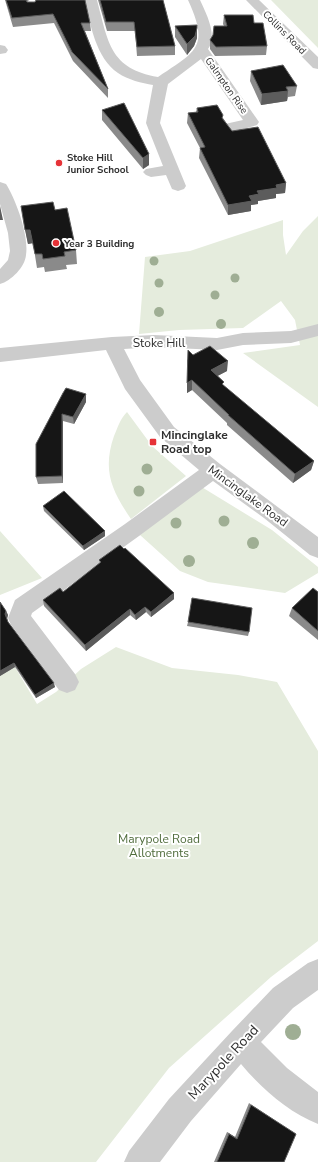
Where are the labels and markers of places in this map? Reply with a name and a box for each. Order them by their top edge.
place label: Stoke Hill Junior School [66,151,130,177]
marker: Stoke Hill Junior School [54,158,64,168]
place label: Year 3 Building [63,237,134,251]
marker: Year 3 Building [51,238,61,248]
place label: Mincinglake Road top [161,427,228,457]
marker: Mincinglake Road top [148,437,158,447]

